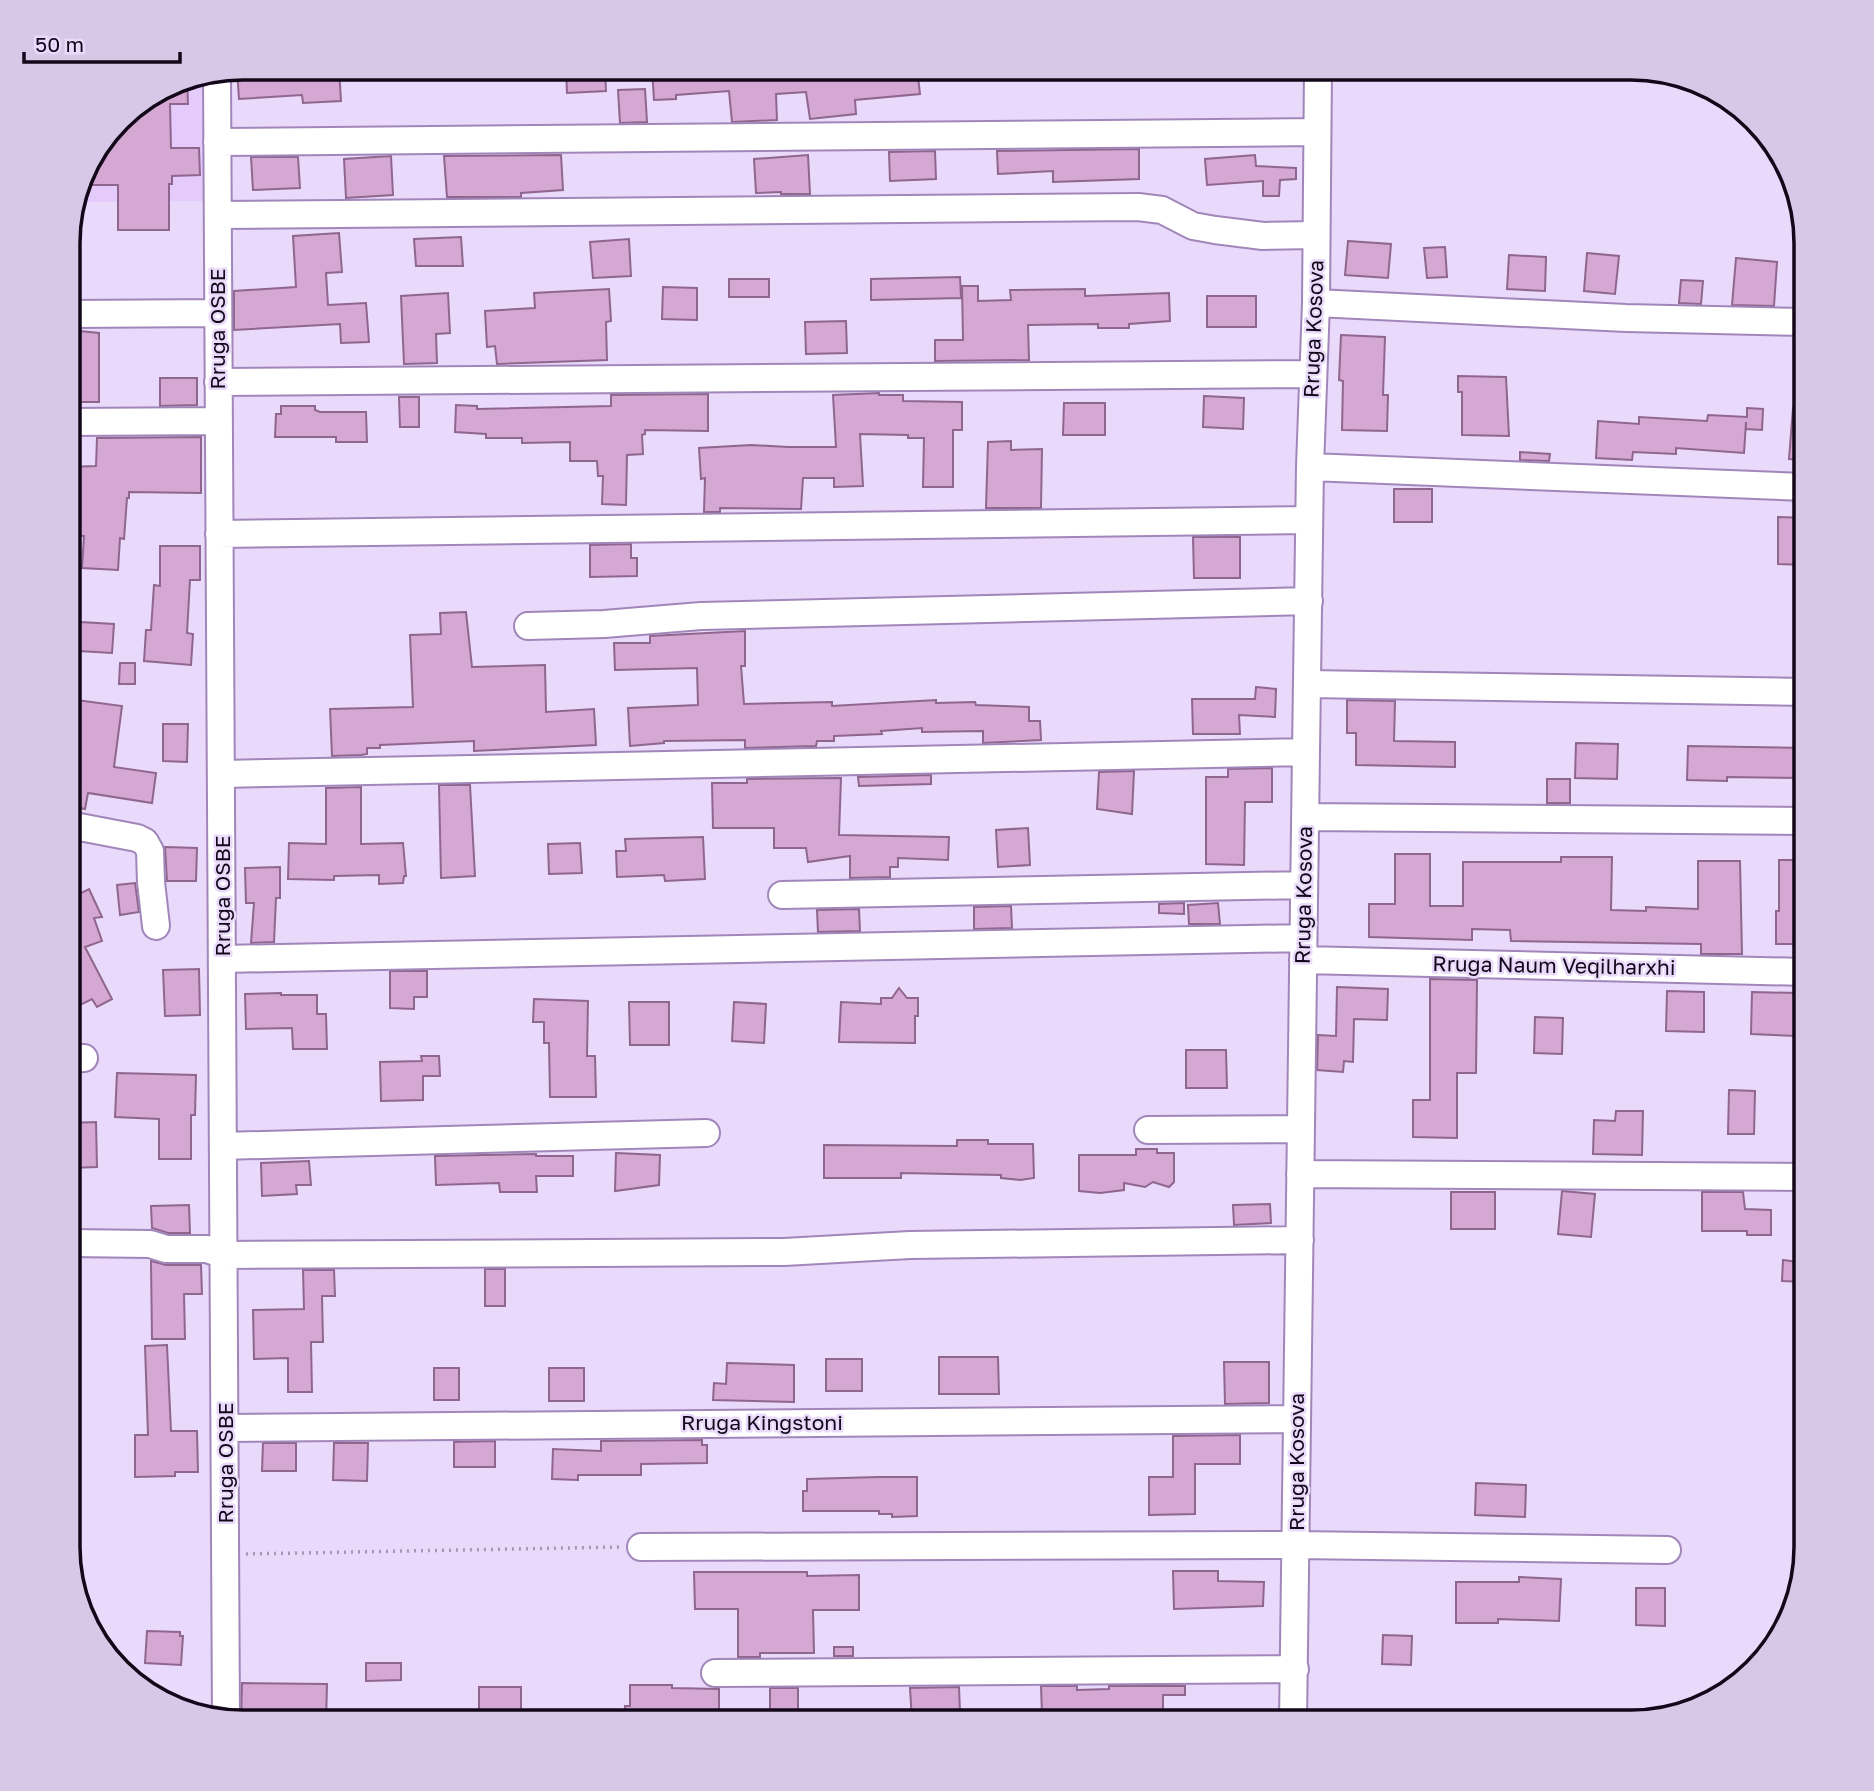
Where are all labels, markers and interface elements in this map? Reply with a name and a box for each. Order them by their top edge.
scale bar [24,21,180,65]
text: 50 m [35,31,84,57]
street label: Rruga Kosova [1298,259,1328,398]
street label: Rruga OSBE [204,268,230,390]
street label: Rruga Kosova [1289,826,1317,964]
street label: Rruga OSBE [209,835,235,957]
street label: Rruga Naum Veqilharxhi [1432,950,1676,980]
street label: Rruga Kosova [1283,1393,1309,1531]
street label: Rruga OSBE [212,1402,238,1524]
street label: Rruga Kingstoni [681,1409,843,1435]

